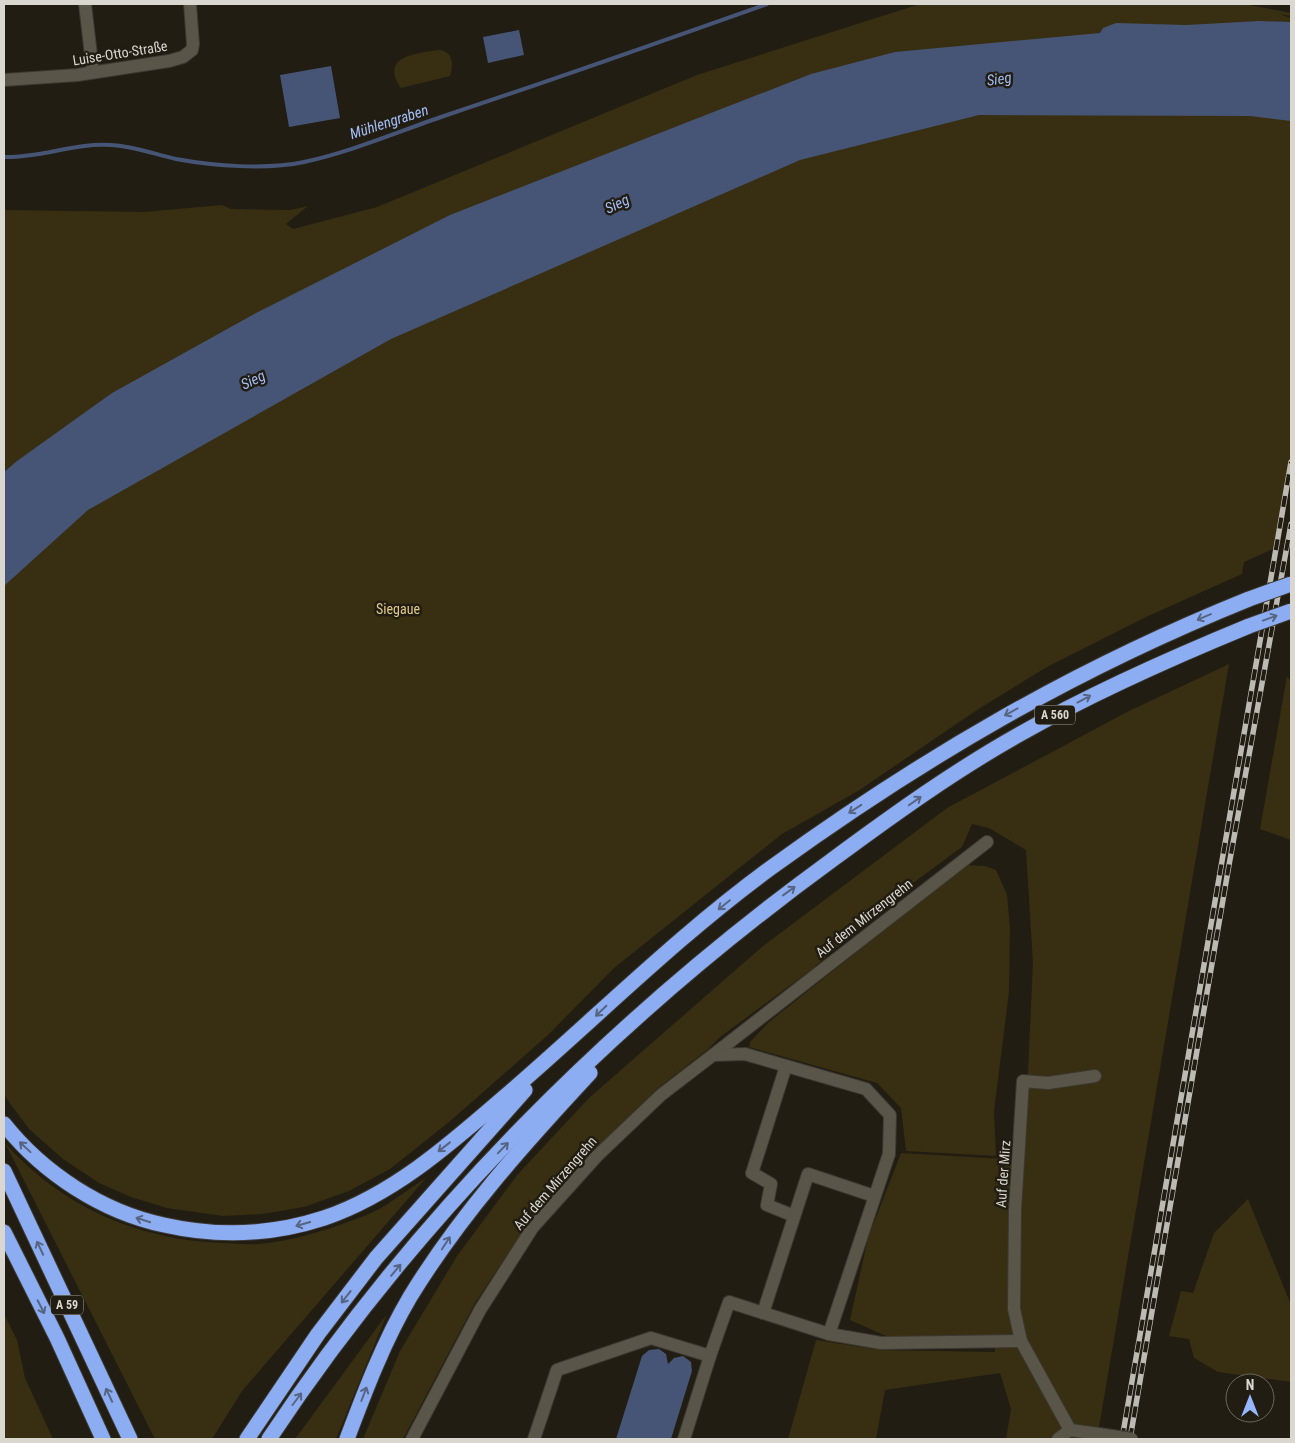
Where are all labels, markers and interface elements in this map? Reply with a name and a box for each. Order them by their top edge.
street label: Luise-Otto-Straße [71,38,169,68]
water label: Sieg [985,68,1013,90]
water label: Mühlengraben [347,101,431,143]
water label: Sieg [602,190,632,218]
water label: Sieg [238,366,268,394]
park label: Siegaue [376,601,420,617]
one-way arrow [1197,613,1212,623]
one-way arrow [1262,613,1277,622]
one-way arrow [1077,694,1091,704]
road number: A 560 [1035,706,1075,724]
one-way arrow [1004,707,1018,717]
one-way arrow [908,796,922,806]
one-way arrow [848,804,862,814]
street label: Auf dem Mirzengrehn [812,875,916,961]
one-way arrow [782,886,796,896]
one-way arrow [718,899,731,910]
one-way arrow [595,1005,607,1017]
street label: Auf dem Mirzengrehn [510,1133,600,1233]
street label: Auf der Mirz [993,1140,1013,1208]
one-way arrow [19,1141,32,1153]
one-way arrow [438,1141,451,1152]
one-way arrow [497,1142,509,1155]
one-way arrow [135,1214,151,1224]
one-way arrow [295,1220,311,1230]
one-way arrow [441,1236,451,1250]
one-way arrow [35,1241,44,1256]
one-way arrow [390,1264,401,1277]
one-way arrow [341,1290,352,1303]
road number: A 59 [51,1296,83,1314]
one-way arrow [36,1299,46,1314]
north arrow [1225,1373,1275,1423]
text: N [1246,1377,1254,1393]
one-way arrow [360,1386,369,1402]
one-way arrow [104,1388,114,1403]
one-way arrow [291,1393,302,1406]

